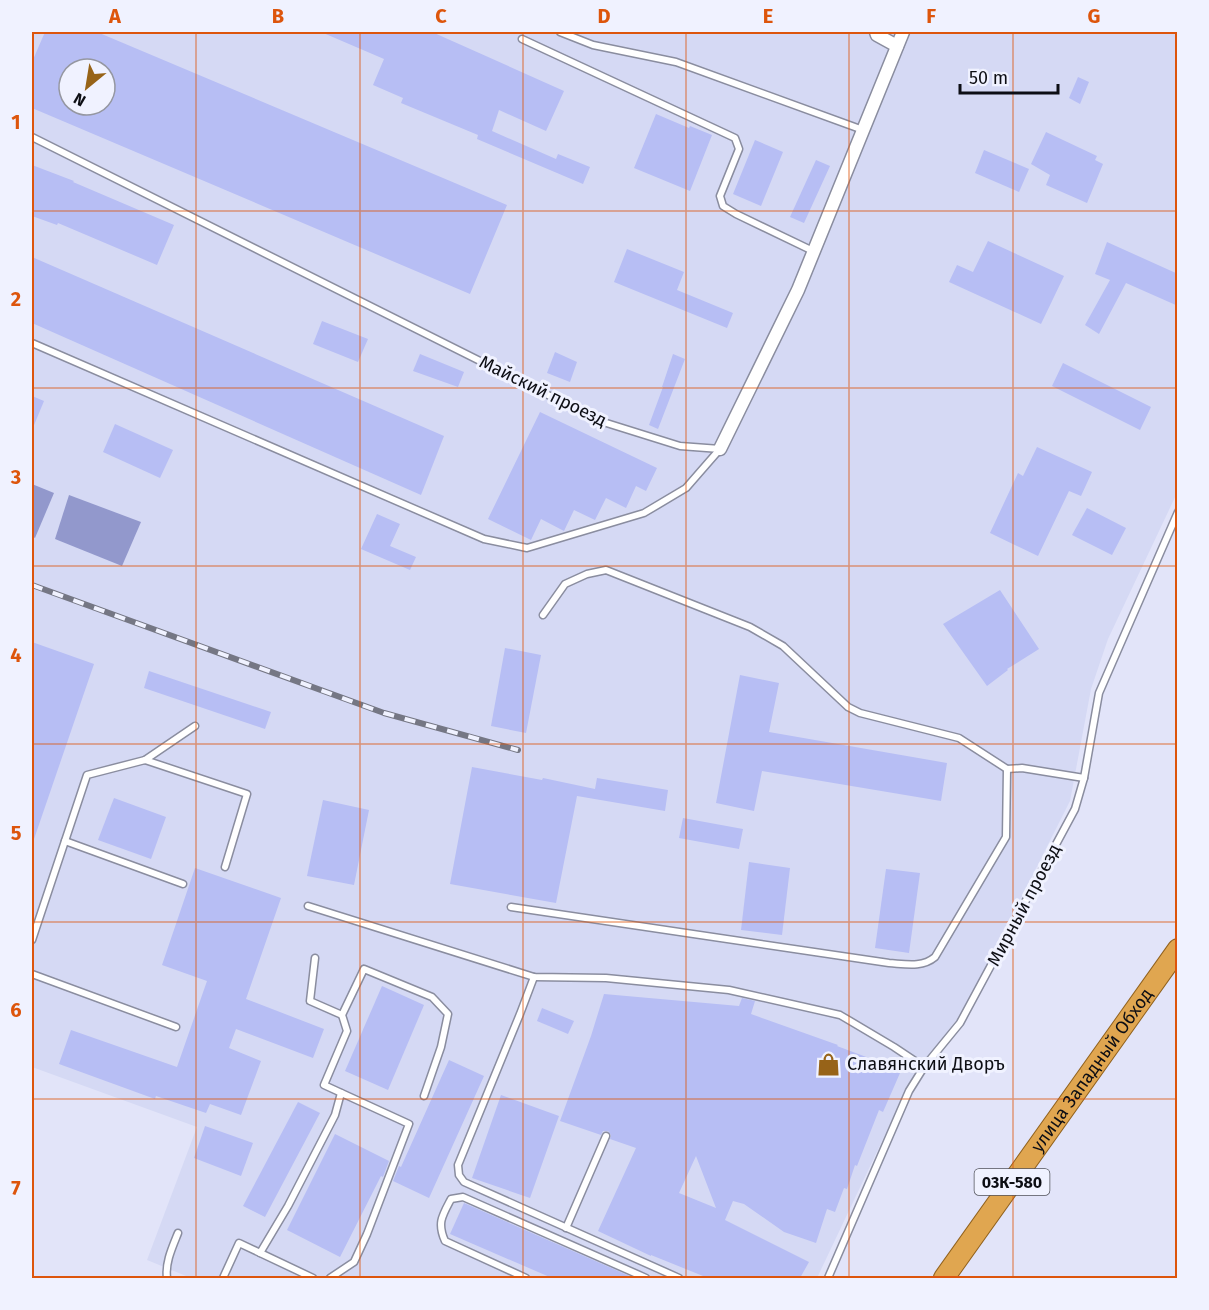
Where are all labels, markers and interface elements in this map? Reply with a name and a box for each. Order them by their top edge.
text: A [108,4,122,28]
text: B [272,4,284,28]
text: C [435,4,447,28]
text: D [597,4,611,28]
text: E [763,4,773,28]
text: F [926,4,936,28]
text: G [1088,4,1100,28]
north arrow [57,57,117,117]
scale bar [960,57,1058,95]
text: 50 m [969,67,1008,89]
text: N [70,89,89,110]
text: 1 [11,110,21,134]
text: 2 [11,287,21,311]
street label: Майский проезд [476,351,610,431]
text: 3 [10,465,21,489]
text: 4 [10,643,22,667]
text: 5 [11,821,22,845]
street label: Мирный проезд [983,840,1065,970]
street label: улица Западный Обход [1026,984,1158,1156]
text: 6 [10,998,22,1022]
shop icon: Cлавянский Дворъ [816,1051,842,1077]
place label: Cлавянский Дворъ [847,1053,1005,1075]
road number: 03К-580 [974,1169,1050,1195]
text: 7 [11,1176,21,1200]

